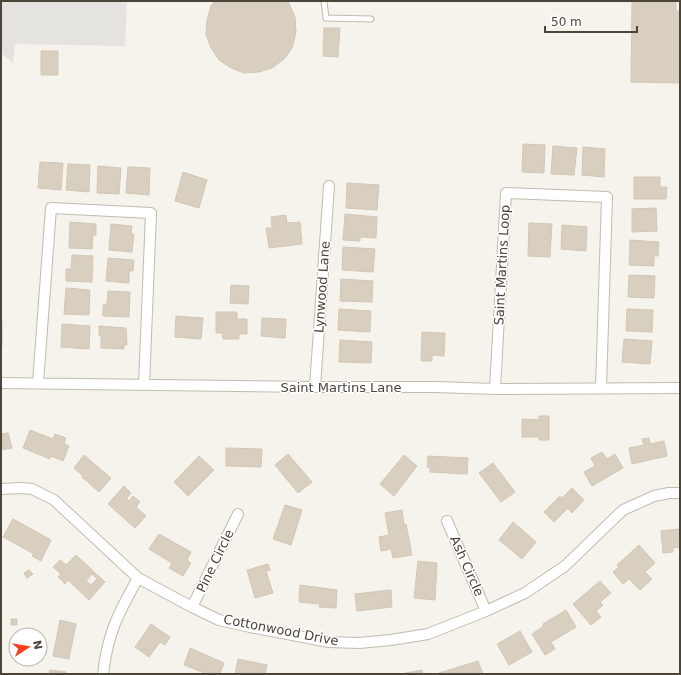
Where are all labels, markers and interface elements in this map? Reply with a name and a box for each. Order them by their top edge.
scale bar [545,8,637,34]
text: 50 m [551,15,582,29]
street label: Saint Martins Loop [491,204,513,326]
street label: Lynwood Lane [311,240,333,334]
street label: Saint Martins Lane [280,380,402,395]
street label: Pine Circle [193,527,237,595]
street label: Ash Circle [447,533,487,599]
street label: Cottonwood Drive [222,611,340,649]
north arrow [8,627,48,667]
text: N [30,639,45,651]

